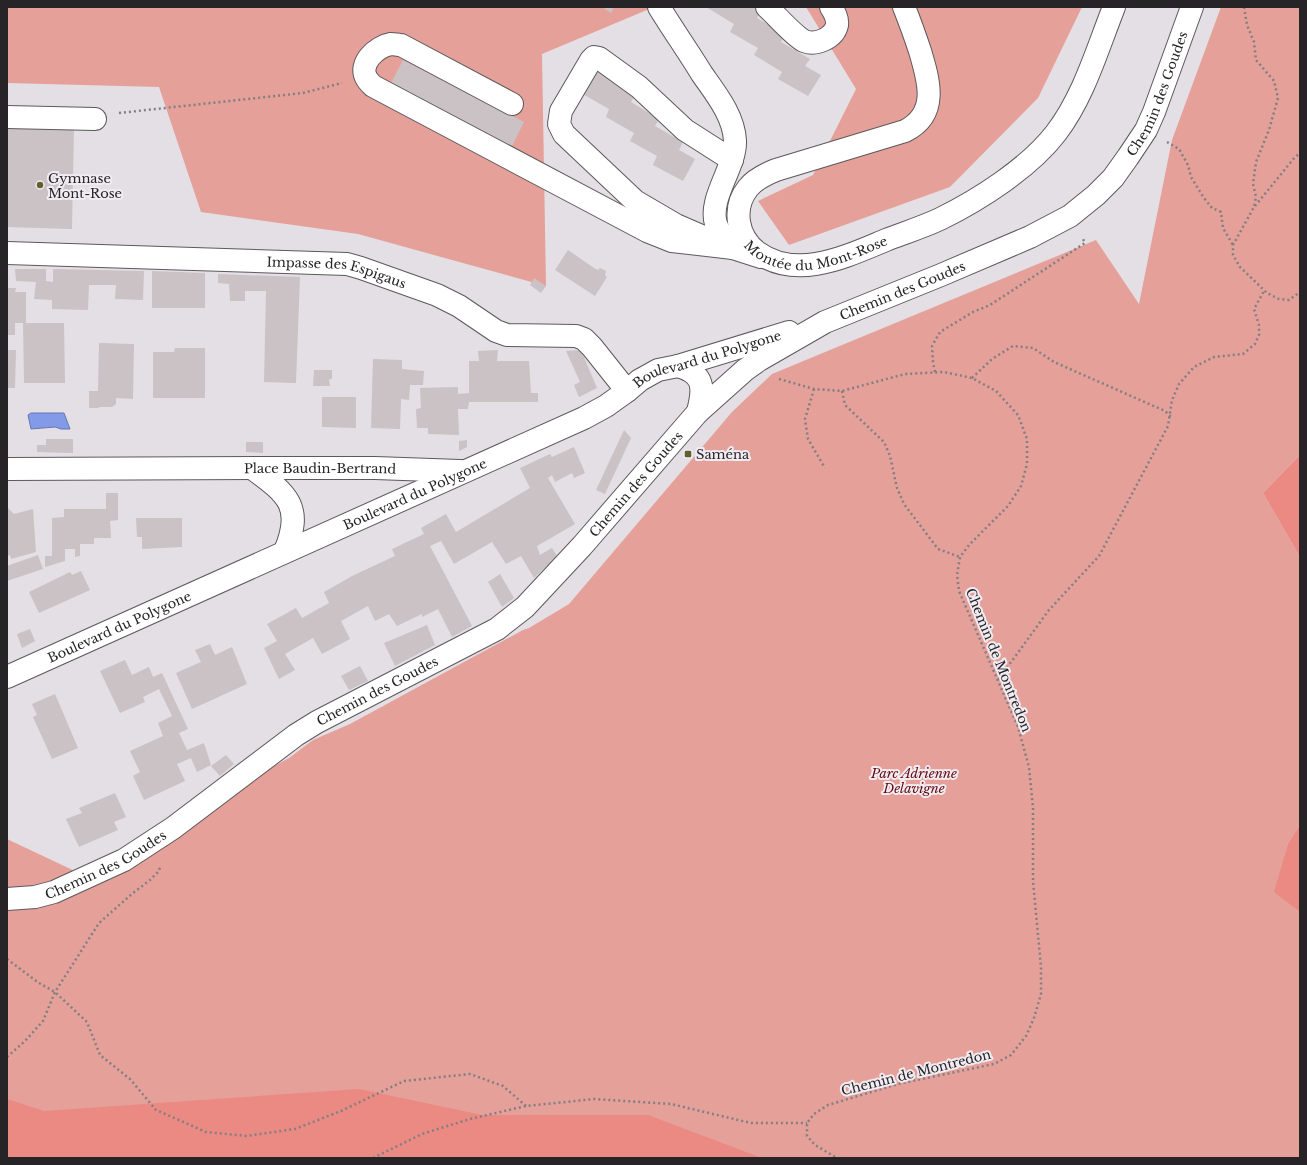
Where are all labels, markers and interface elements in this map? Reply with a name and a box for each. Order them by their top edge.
street label: Chemin des Goudes [1123,29,1192,160]
place label: Gymnase Mont-Rose [48,170,122,202]
marker: Gymnase Mont-Rose [35,180,45,190]
street label: Montée du Mont-Rose [743,230,893,246]
text: Montée du Mont-Rose [741,232,890,274]
street label: Impasse des Espigaus [266,253,409,292]
street label: Chemin des Goudes [837,258,968,324]
street label: Boulevard du Polygone [629,327,783,391]
street label: Chemin des Goudes [586,428,687,541]
place label: Saména [696,446,750,463]
marker: Saména [683,449,693,459]
street label: Boulevard du Polygone [341,455,489,534]
street label: Place Baudin-Bertrand [244,460,397,478]
street label: Chemin de Montredon [962,586,1035,735]
street label: Boulevard du Polygone [45,587,194,667]
street label: Chemin des Goudes [314,653,441,730]
park label: Parc Adrienne Delavigne [870,765,957,797]
street label: Chemin des Goudes [43,827,170,903]
street label: Chemin de Montredon [839,1046,993,1099]

